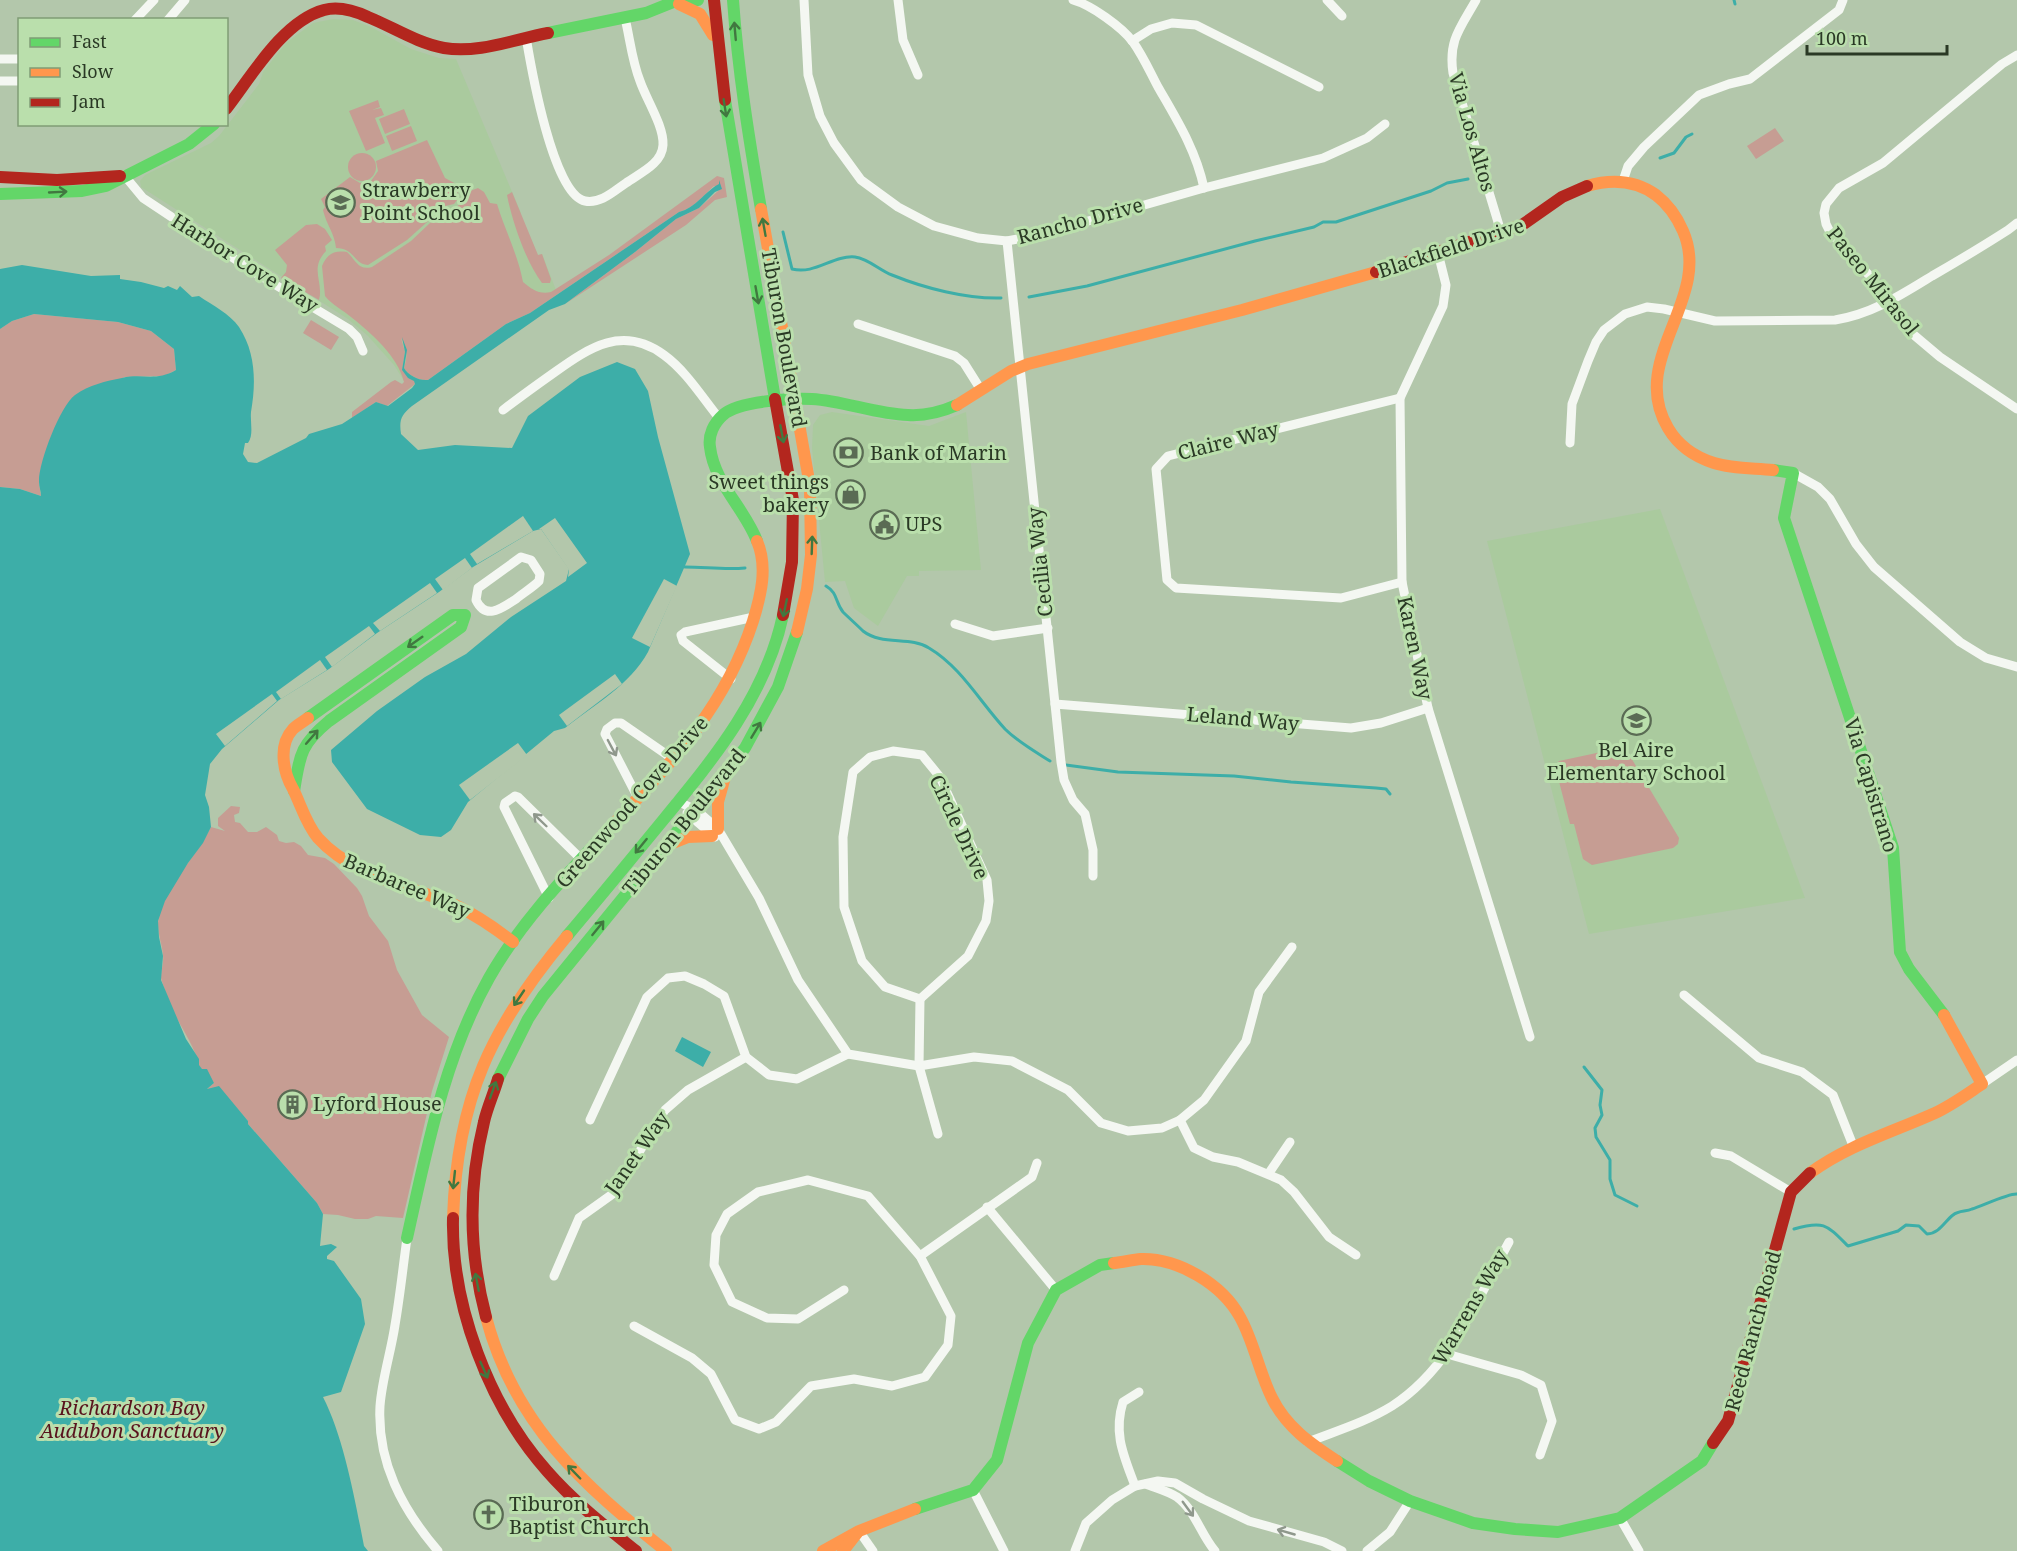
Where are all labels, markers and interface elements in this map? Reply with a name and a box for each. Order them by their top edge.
legend [18,18,228,126]
scale bar [1807,18,1946,56]
one-way arrow [729,22,740,42]
text: 100 m [1816,26,1868,50]
text: Fast [72,29,107,53]
text: Slow [72,59,114,83]
street label: Via Los Altos [1443,69,1502,194]
text: Jam [71,89,106,113]
one-way arrow [719,97,730,117]
place label: Strawberry Point School [362,176,480,226]
school or university icon: Strawberry Point School [325,186,357,218]
one-way arrow [48,187,68,198]
street label: Rancho Drive [1014,191,1146,250]
street label: Harbor Cove Way [167,207,324,319]
street label: Blackfield Drive [1374,211,1527,284]
one-way arrow [759,218,770,238]
street label: Paseo Mirasol [1821,221,1925,340]
street label: Tiburon Boulevard [755,246,814,430]
one-way arrow [752,284,763,304]
street label: Claire Way [1175,415,1282,466]
one-way arrow [777,424,788,443]
bank icon: Bank of Marin [833,437,865,469]
place label: Bank of Marin [870,439,1007,466]
place label: Sweet things bakery [709,468,830,518]
shop icon: Sweet things bakery [834,478,866,510]
street label: Cecilia Way [1020,505,1059,618]
public building icon: UPS [868,508,900,540]
place label: UPS [905,510,942,537]
one-way arrow [806,536,817,556]
street label: Karen Way [1391,594,1440,703]
one-way arrow [779,598,791,617]
one-way arrow [408,636,424,648]
street label: Leland Way [1186,700,1301,737]
school or university icon: Bel Aire Elementary School [1620,704,1652,736]
street label: Greenwood Cove Drive [549,710,714,893]
street label: Via Capistrano [1838,714,1905,855]
one-way arrow [751,722,763,739]
one-way arrow [305,730,319,745]
place label: Bel Aire Elementary School [1547,736,1725,786]
one-way arrow [607,739,619,757]
street label: Tiburon Boulevard [616,743,751,901]
street label: Circle Drive [923,770,996,884]
one-way arrow [533,812,548,827]
one-way arrow [634,838,647,854]
street label: Barbaree Way [340,847,475,925]
one-way arrow [592,920,605,936]
one-way arrow [513,990,525,1006]
one-way arrow [489,1082,500,1100]
building icon: Lyford House [276,1088,308,1120]
place label: Lyford House [313,1090,442,1117]
street label: Janet Way [597,1105,676,1201]
one-way arrow [448,1170,459,1189]
street label: Warrens Way [1426,1243,1514,1369]
street label: Reed Ranch Road [1718,1248,1787,1414]
one-way arrow [471,1273,482,1293]
one-way arrow [479,1361,490,1379]
park label: Richardson Bay Audubon Sanctuary [38,1394,224,1444]
one-way arrow [567,1465,581,1480]
place label: Tiburon Baptist Church [509,1490,650,1540]
church icon: Tiburon Baptist Church [472,1499,504,1531]
one-way arrow [1182,1501,1194,1517]
one-way arrow [1277,1526,1296,1538]

